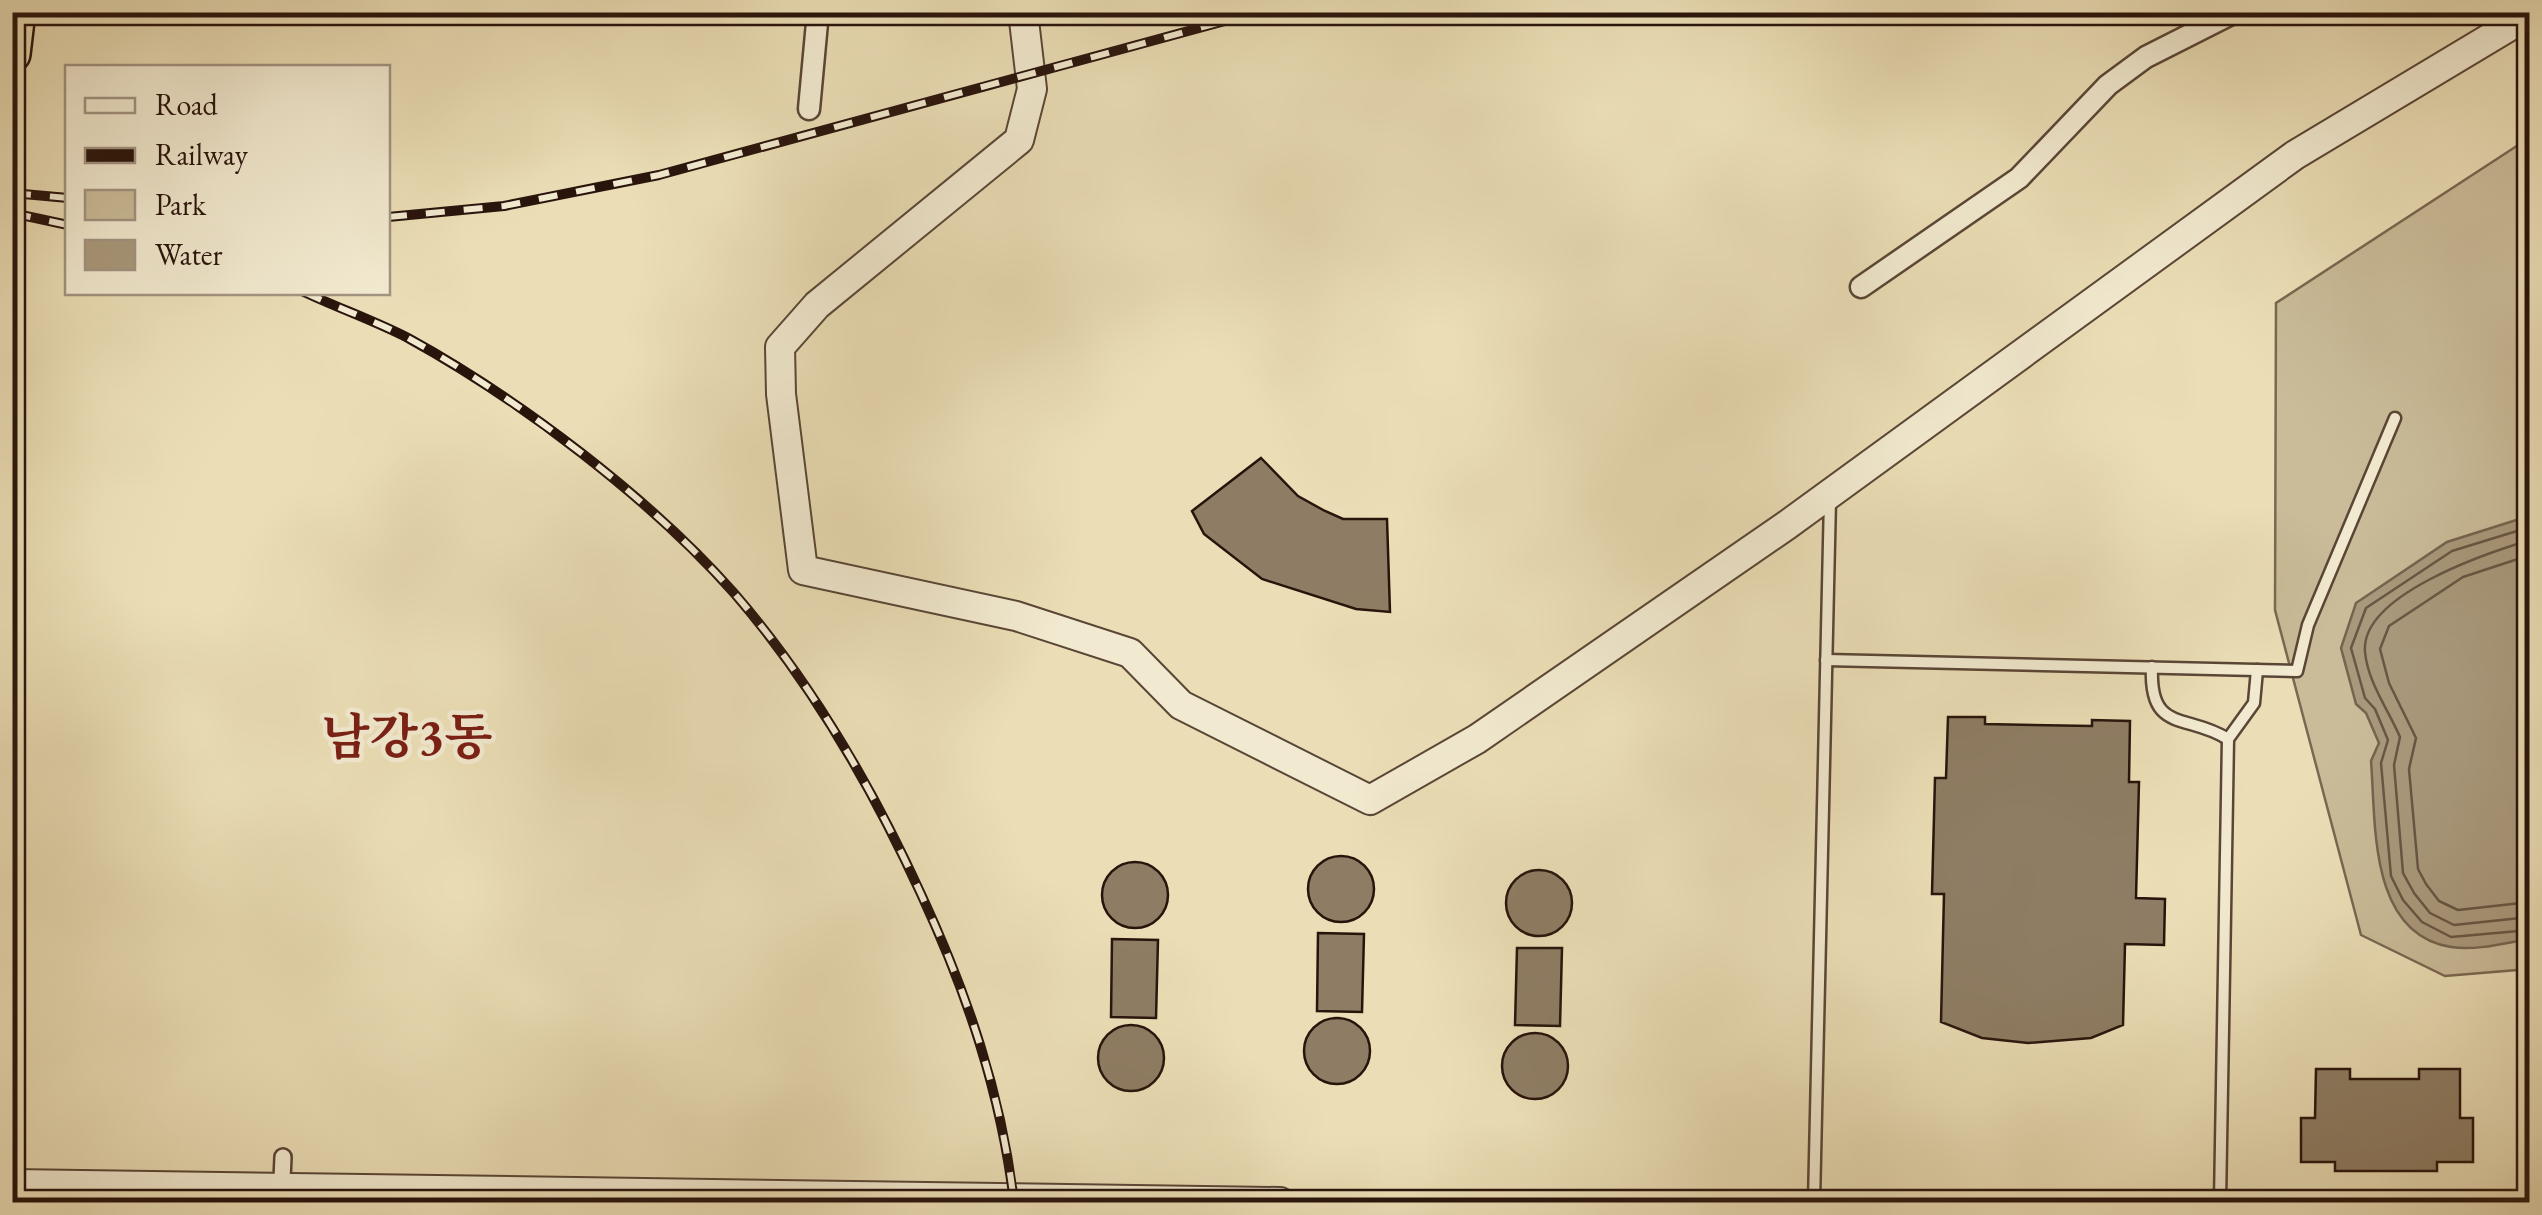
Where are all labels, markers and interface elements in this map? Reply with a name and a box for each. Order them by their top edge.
legend [65,65,390,295]
text: Road [155,85,219,124]
text: Railway [155,135,249,174]
text: Park [155,185,207,224]
text: Water [155,235,223,274]
district label: 남강3동 [321,704,493,769]

